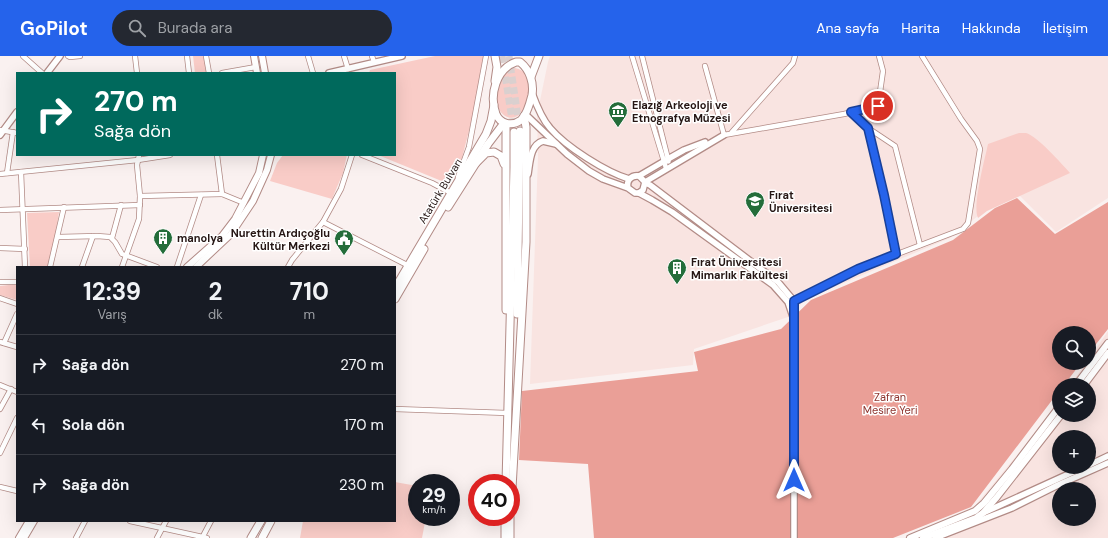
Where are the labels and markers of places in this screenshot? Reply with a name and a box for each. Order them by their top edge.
pin [861,89,895,123]
place label: Elazığ Arkeoloji ve Etnografya Müzesi [632,98,731,125]
museum icon: Elazığ Arkeoloji ve Etnografya Müzesi [607,100,629,128]
place label: Fırat Üniversitesi [769,188,832,215]
school or university icon: Fırat Üniversitesi [744,190,766,218]
place label: Nurettin Ardıçoğlu Kültür Merkezi [231,226,330,253]
building icon: manolya [152,227,174,255]
public building icon: Nurettin Ardıçoğlu Kültür Merkezi [333,228,355,256]
place label: manolya [177,231,223,245]
place label: Fırat Üniversitesi Mimarlık Fakültesi [691,255,788,282]
building icon: Fırat Üniversitesi Mimarlık Fakültesi [666,257,688,285]

